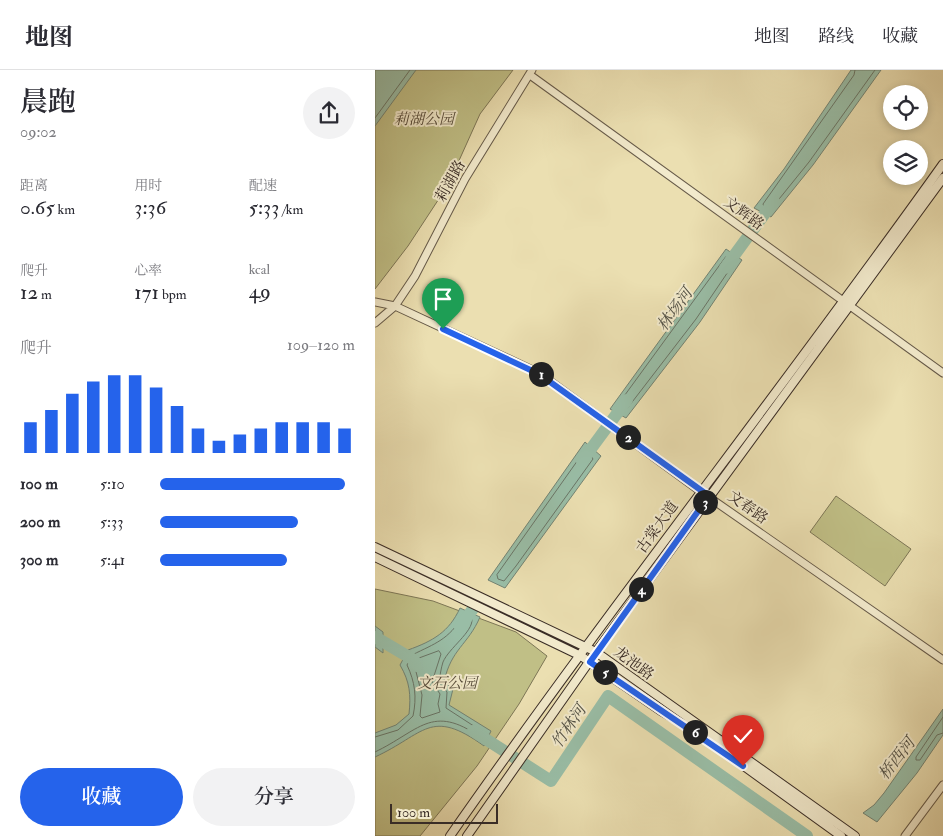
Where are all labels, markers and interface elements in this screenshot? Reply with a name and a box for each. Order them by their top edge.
text: 地图 [25,22,73,53]
text: 地图 [754,25,790,48]
text: 路线 [818,25,854,48]
text: 收藏 [882,25,918,48]
text: 晨跑 [20,85,76,120]
map controls [883,85,928,185]
button: locate [883,85,928,130]
button: share [303,87,355,139]
park label: 莉湖公园 [394,110,456,129]
text: 09:02 [20,122,57,142]
button: layers [883,140,928,185]
street label: 莉湖路 [431,157,470,206]
text: 距离 [20,177,48,194]
text: 用时 [134,177,162,194]
text: 配速 [249,177,277,194]
street label: 文辉路 [720,192,767,234]
text: 0.65 [20,194,55,221]
text: 3:36 [134,194,166,221]
text: 5:33 [249,194,279,221]
text: km [55,201,75,218]
text: /km [279,201,303,218]
text: kcal [249,261,270,278]
text: 爬升 [20,262,48,279]
text: 心率 [134,262,162,279]
text: 49 [249,278,271,305]
pin [422,278,464,329]
text: 12 [20,279,38,306]
text: 171 [134,279,159,306]
water label: 林场河 [653,282,699,335]
icon: arrive [429,285,457,313]
text: m [38,286,52,303]
text: bpm [159,286,187,303]
text: 109–120 m [287,335,355,355]
text: 爬升 [20,338,52,358]
pin: 1 [529,362,553,386]
text: 1 [539,366,544,383]
pin: 2 [615,424,641,450]
text: 2 [625,429,632,446]
text: 100 m [20,474,58,494]
text: 5:10 [100,474,125,494]
street label: 文春路 [724,487,772,528]
pin: 3 [693,490,717,514]
text: 3 [703,494,708,511]
street label: 古棠大道 [632,497,683,557]
text: 200 m [20,512,60,532]
text: 5:33 [100,512,123,532]
text: 300 m [20,550,58,570]
text: 5:41 [100,550,125,570]
pin: 4 [629,576,653,602]
text: 4 [638,581,645,598]
street label: 龙池路 [610,642,657,684]
pin: 5 [593,660,617,684]
text: 5 [602,664,609,681]
park label: 文石公园 [417,674,479,693]
water label: 竹林河 [547,699,592,752]
pin [722,715,764,766]
pin: 6 [683,720,707,744]
icon: check [729,722,757,750]
text: 6 [692,724,699,741]
water label: 桥西河 [874,731,921,784]
button: 收藏 [20,768,183,826]
button: 分享 [193,768,355,826]
scale bar [390,801,497,824]
text: 100 m [397,804,430,821]

